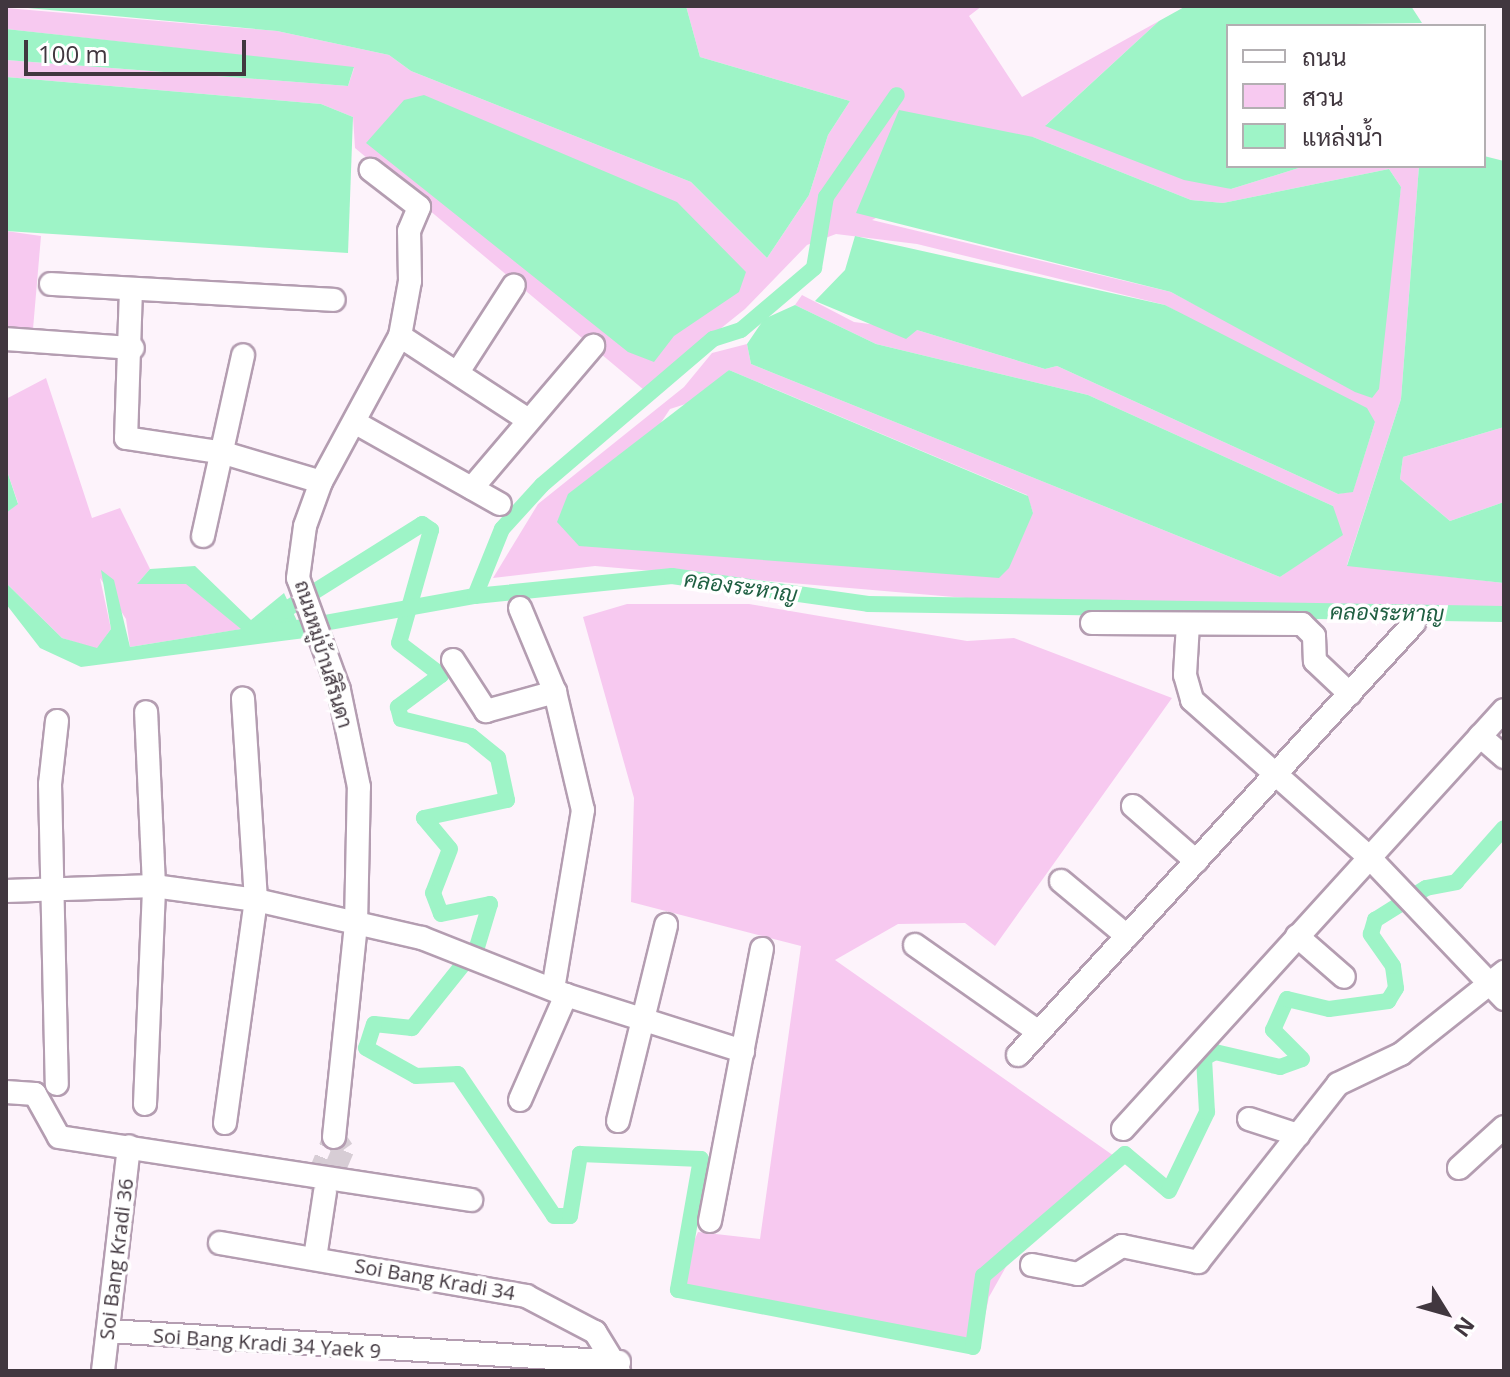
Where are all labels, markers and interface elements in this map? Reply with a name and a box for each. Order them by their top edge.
scale bar [28,24,250,74]
legend [1226,24,1486,168]
text: 100 m [38,37,108,70]
text: ถนน [1302,40,1347,73]
text: สวน [1302,80,1344,113]
text: แหล่งน้ำ [1302,120,1383,153]
water label: คลองระหาญ [683,565,799,607]
street label: ถนนหมู่บ้านสิรินดา [290,577,358,731]
water label: คลองระหาญ [1330,598,1444,626]
street label: Soi Bang Kradi 36 [94,1177,138,1341]
street label: Soi Bang Kradi 34 [353,1253,517,1305]
north arrow [1406,1273,1486,1353]
text: N [1448,1311,1483,1344]
street label: Soi Bang Kradi 34 Yaek 9 [152,1323,382,1363]

